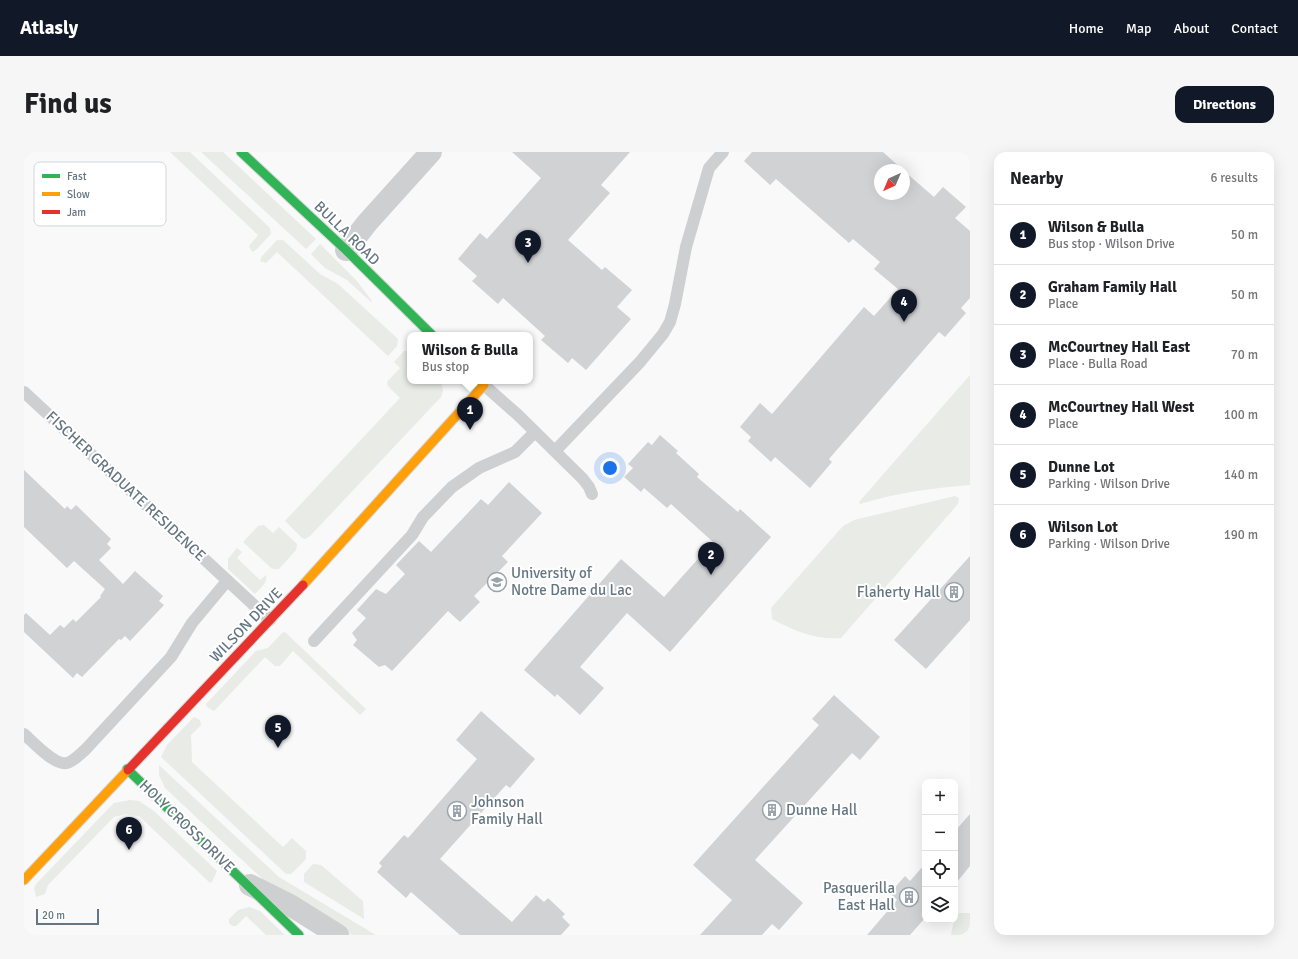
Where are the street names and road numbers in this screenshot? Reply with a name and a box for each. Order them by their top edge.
street label: BULLA ROAD [310,197,384,269]
street label: FISCHER GRADUATE RESIDENCE [43,407,209,565]
street label: WILSON DRIVE [206,584,286,666]
street label: HOLY CROSS DRIVE [136,776,238,876]

